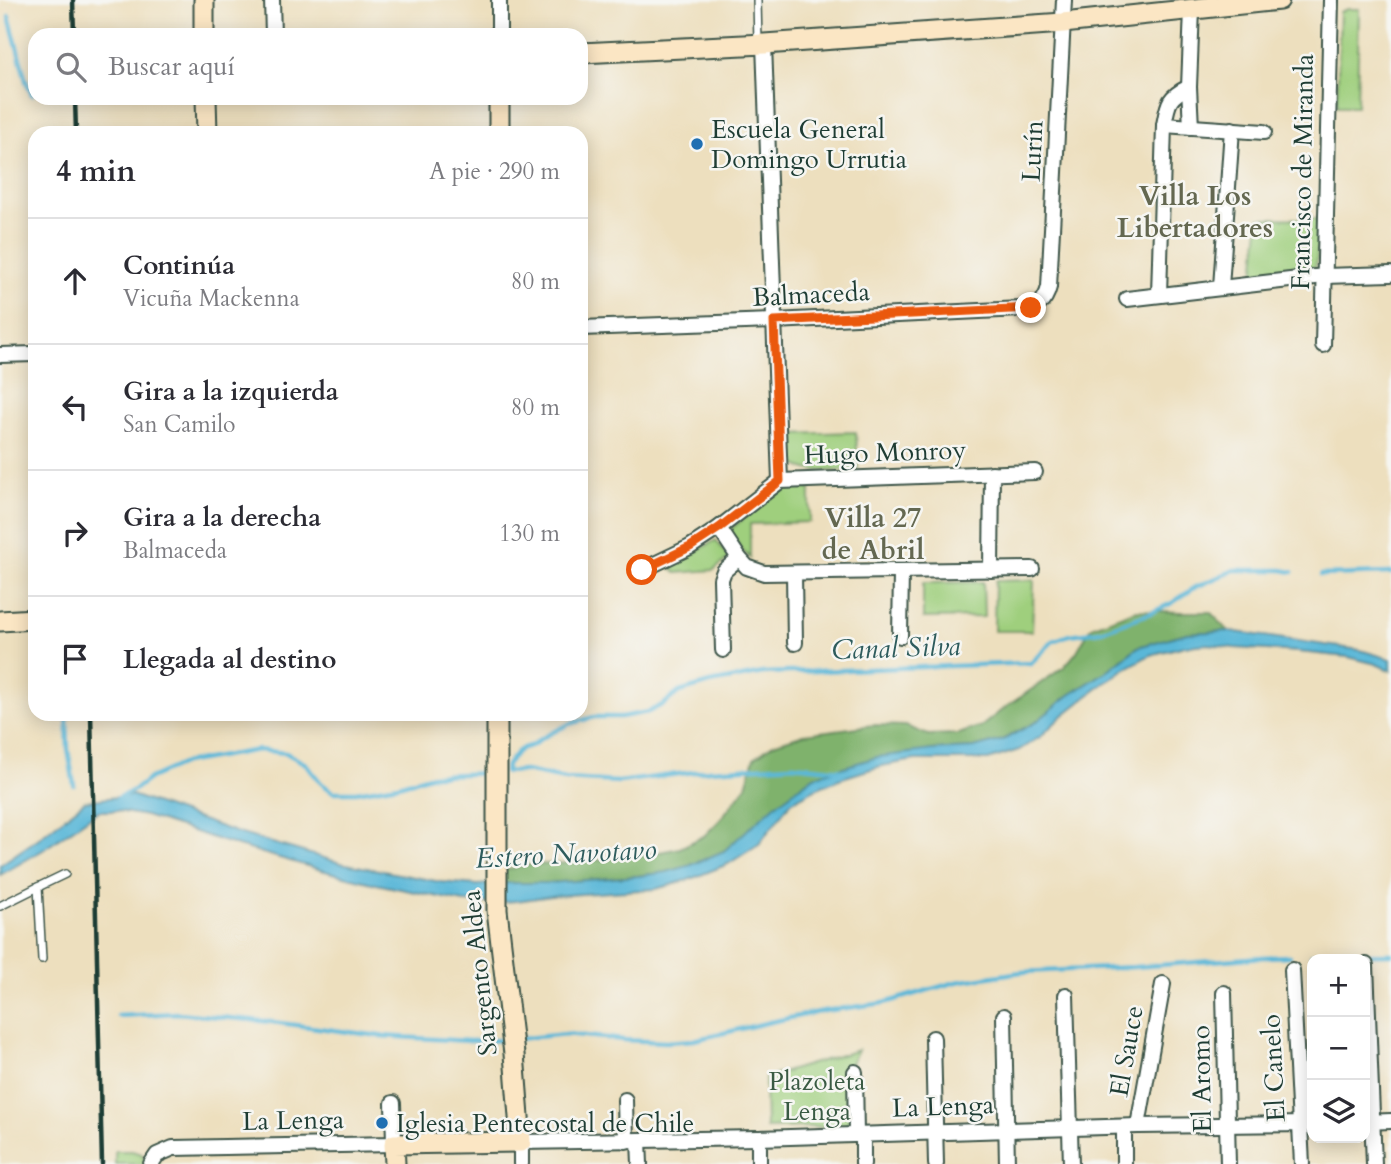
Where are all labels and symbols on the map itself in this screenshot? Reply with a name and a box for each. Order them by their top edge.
street label: Francisco de Miranda [1283,54,1322,290]
place label: Escuela General Domingo Urrutia [711,112,907,177]
street label: Lurín [1013,119,1052,183]
marker: Escuela General Domingo Urrutia [689,136,705,152]
district label: Villa Los Libertadores [1117,177,1273,247]
street label: Balmaceda [751,274,871,315]
route end [1015,292,1046,323]
street label: Hugo Monroy [803,432,967,473]
district label: Villa 27 de Abril [822,499,924,569]
route start [626,554,657,585]
water label: Canal Silva [831,627,961,669]
water label: Estero Navotavo [474,830,658,878]
street label: Sargento Aldea [453,888,506,1057]
street label: El Sauce [1101,1003,1152,1099]
street label: El Canelo [1253,1013,1294,1123]
street label: El Aromo [1183,1025,1220,1133]
park label: Plazoleta Lenga [769,1064,865,1129]
street label: La Lenga [891,1087,995,1126]
street label: La Lenga [242,1102,344,1139]
place label: Iglesia Pentecostal de Chile [396,1106,694,1141]
marker: Iglesia Pentecostal de Chile [374,1115,390,1131]

